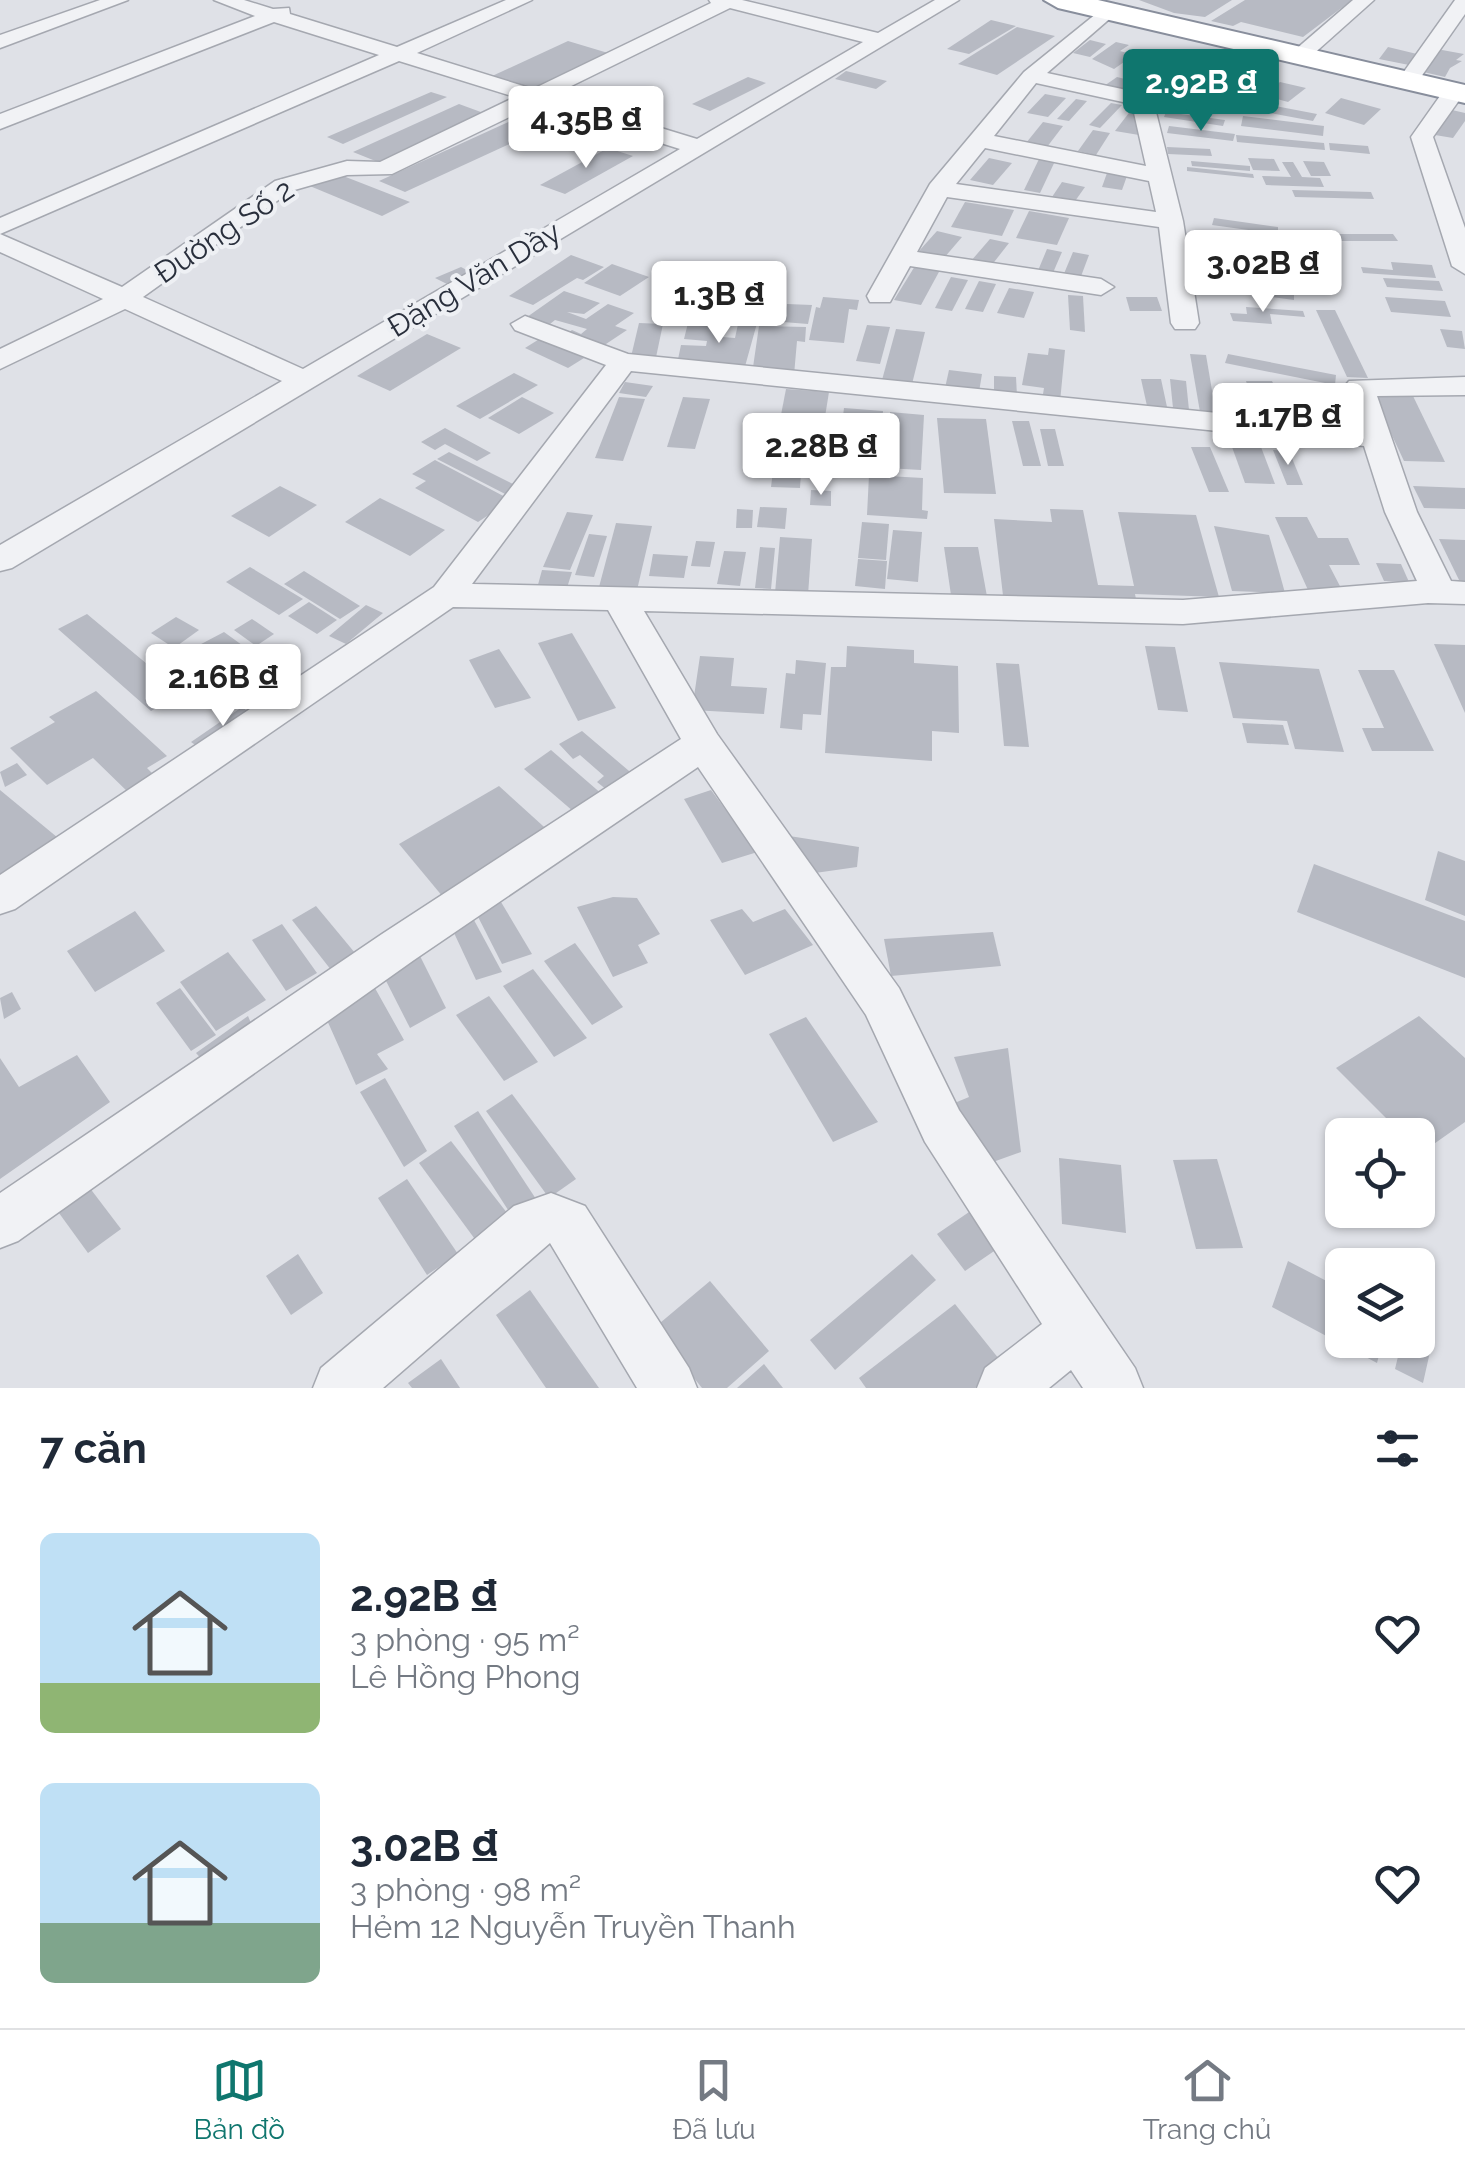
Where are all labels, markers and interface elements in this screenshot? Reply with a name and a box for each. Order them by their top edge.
pin: 2.92B ₫ [1109,49,1293,134]
text: 2.92B ₫ [1145,63,1257,100]
pin: 4.35B ₫ [494,86,678,171]
text: 4.35B ₫ [530,100,642,137]
street label: Đường Số 2 [148,172,300,290]
street label: Đặng Văn Dầy [381,214,567,344]
pin: 3.02B ₫ [1171,230,1355,315]
text: 3.02B ₫ [1207,244,1319,281]
pin: 1.3B ₫ [638,261,800,346]
text: 1.3B ₫ [674,275,764,312]
pin: 1.17B ₫ [1196,383,1380,468]
text: 1.17B ₫ [1235,397,1341,434]
pin: 2.28B ₫ [729,413,913,498]
text: 2.28B ₫ [765,427,877,464]
pin: 2.16B ₫ [131,644,315,729]
text: 2.16B ₫ [168,658,278,695]
map controls [1325,1118,1435,1358]
button: locate [1325,1118,1435,1228]
button: layers [1325,1248,1435,1358]
icon: filters [1370,1421,1425,1476]
text: 7 căn [40,1424,147,1473]
text: 2.92B ₫ [350,1572,497,1621]
icon: home [120,1573,240,1693]
icon: heart [1370,1606,1425,1661]
text: 3 phòng · 95 m² [350,1621,580,1658]
text: Lê Hồng Phong [350,1658,581,1695]
text: 3.02B ₫ [350,1822,498,1871]
icon: home [120,1823,240,1943]
icon: heart [1370,1856,1425,1911]
text: 3 phòng · 98 m² [350,1871,581,1908]
text: Hẻm 12 Nguyễn Truyền Thanh [350,1908,796,1945]
tab: Bản đồ [194,2053,285,2146]
tab: Đã lưu [672,2053,756,2146]
tab: Trang chủ [1143,2053,1271,2146]

